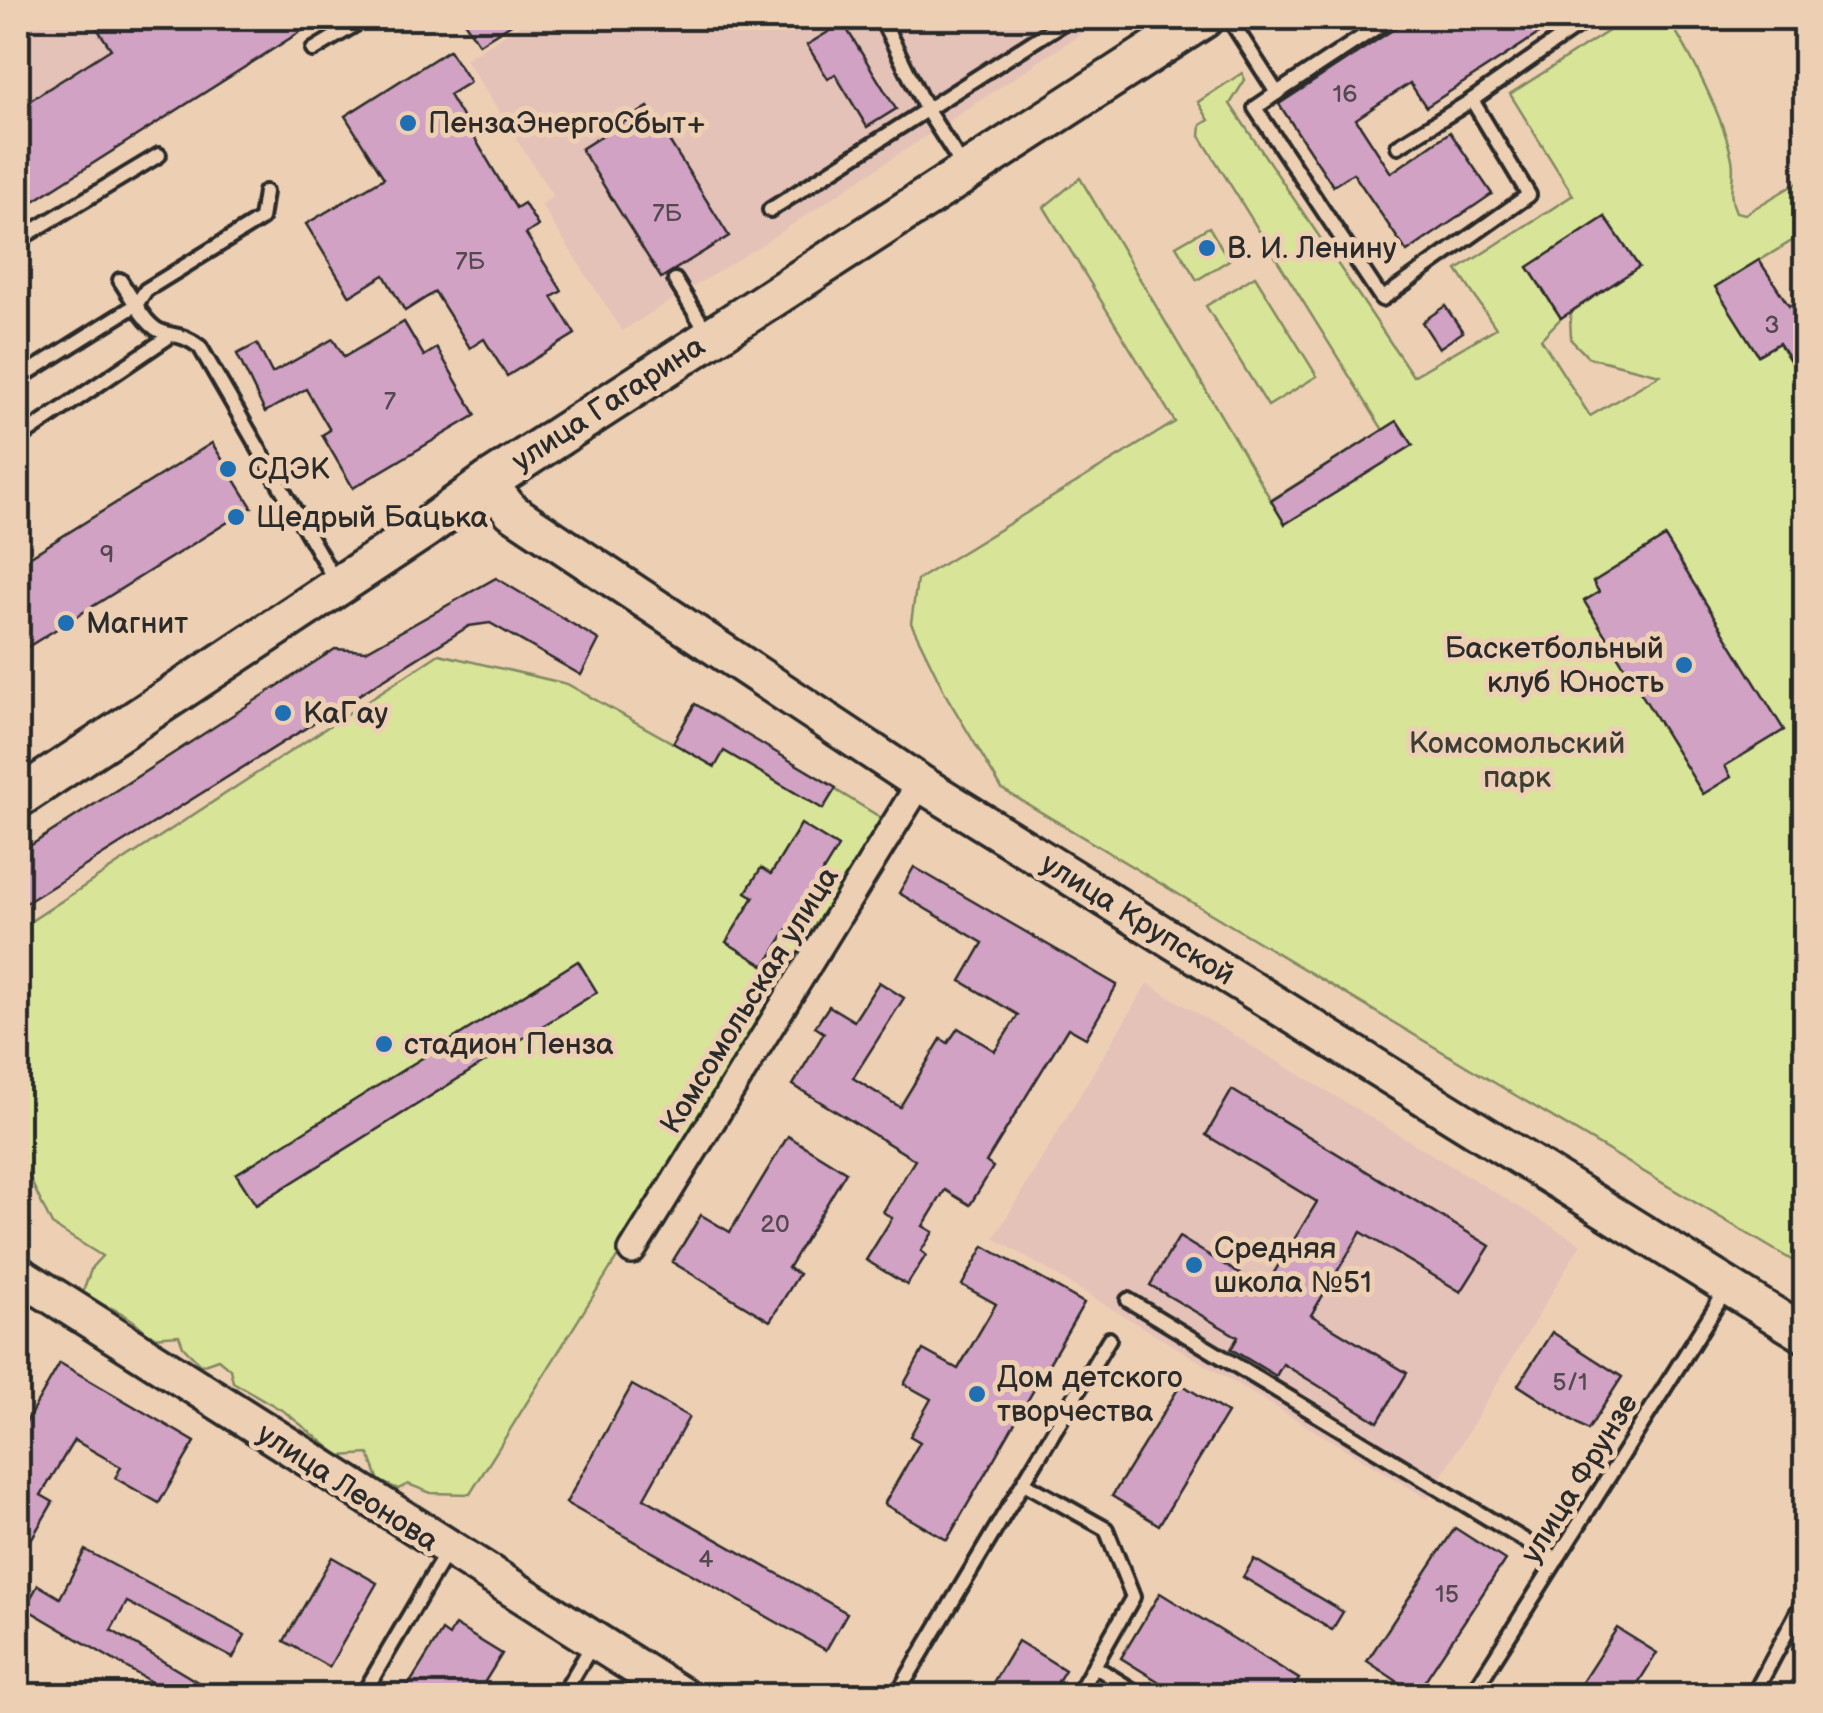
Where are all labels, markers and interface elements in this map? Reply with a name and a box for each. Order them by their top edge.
house number: 16 [1333,79,1357,110]
place label: ПензаЭнергоСбыт+ [428,106,706,142]
marker: ПензаЭнергоСбыт+ [397,112,419,134]
house number: 7Б [652,198,682,229]
place label: В. И. Ленину [1227,231,1397,267]
marker: В. И. Ленину [1196,237,1218,259]
house number: 7Б [455,246,485,277]
house number: 3 [1764,310,1780,341]
street label: улица Гагарина [505,328,712,480]
house number: 7 [384,386,397,417]
place label: СДЭК [248,452,330,488]
marker: СДЭК [217,458,239,480]
place label: Щедрый Бацька [256,500,488,536]
marker: Щедрый Бацька [225,506,247,528]
house number: 9 [100,539,114,570]
place label: Магнит [86,606,188,642]
marker: Магнит [55,612,77,634]
place label: Баскетбольный клуб Юность [1445,631,1664,701]
marker: Баскетбольный клуб Юность [1673,654,1695,676]
place label: КаГау [303,696,388,732]
marker: КаГау [272,702,294,724]
park label: Комсомольский парк [1409,726,1625,796]
street label: улица Крупской [1034,846,1241,994]
street label: Комсомольская улица [653,860,847,1141]
place label: стадион Пенза [404,1027,614,1063]
marker: стадион Пенза [373,1033,395,1055]
house number: 20 [760,1209,790,1240]
place label: Средняя школа №51 [1214,1231,1372,1301]
marker: Средняя школа №51 [1183,1254,1205,1276]
place label: Дом детского творчества [997,1360,1183,1430]
house number: 5/1 [1552,1367,1588,1398]
marker: Дом детского творчества [966,1383,988,1405]
street label: улица Фрунзе [1513,1387,1646,1570]
street label: улица Леонова [250,1416,445,1560]
house number: 4 [698,1544,714,1575]
house number: 15 [1435,1579,1459,1610]

